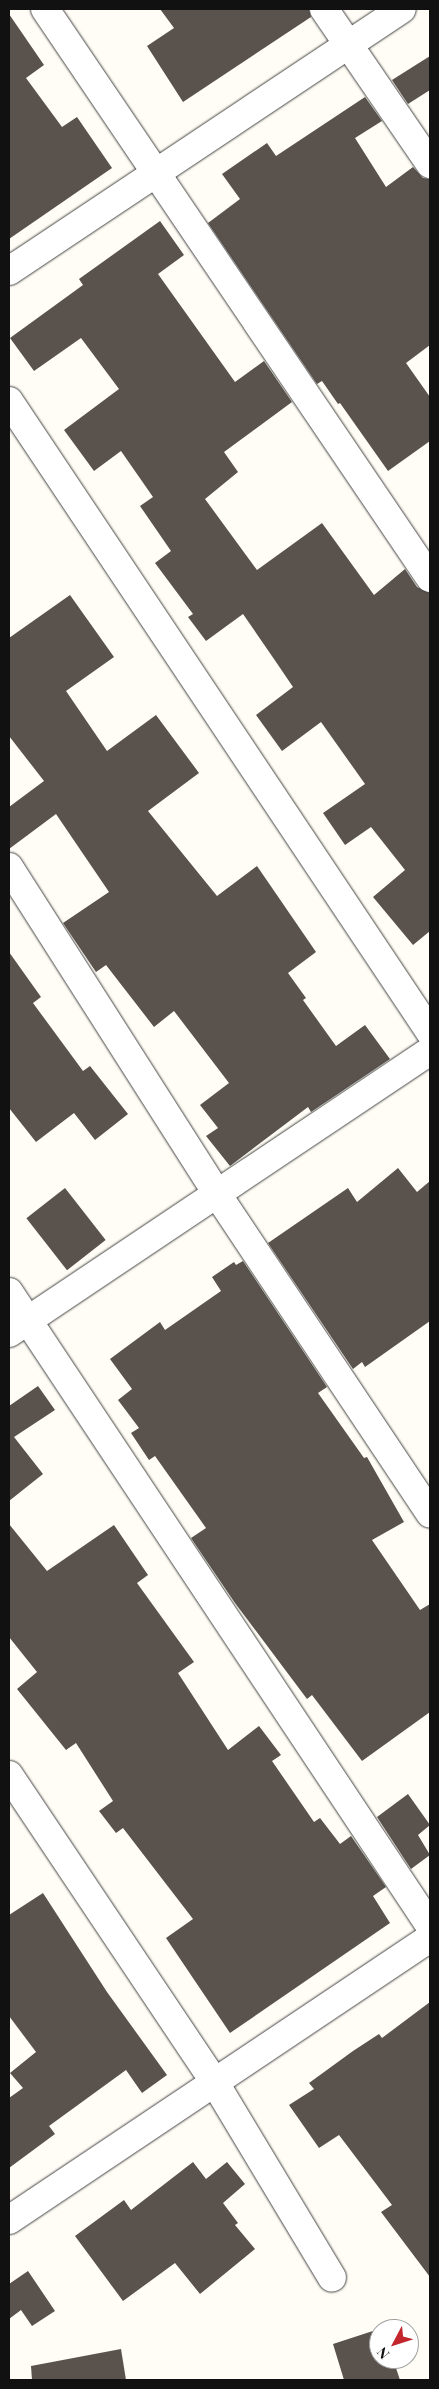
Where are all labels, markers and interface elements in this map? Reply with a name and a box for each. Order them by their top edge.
north arrow [369,2319,419,2369]
text: N [372,2343,393,2363]

